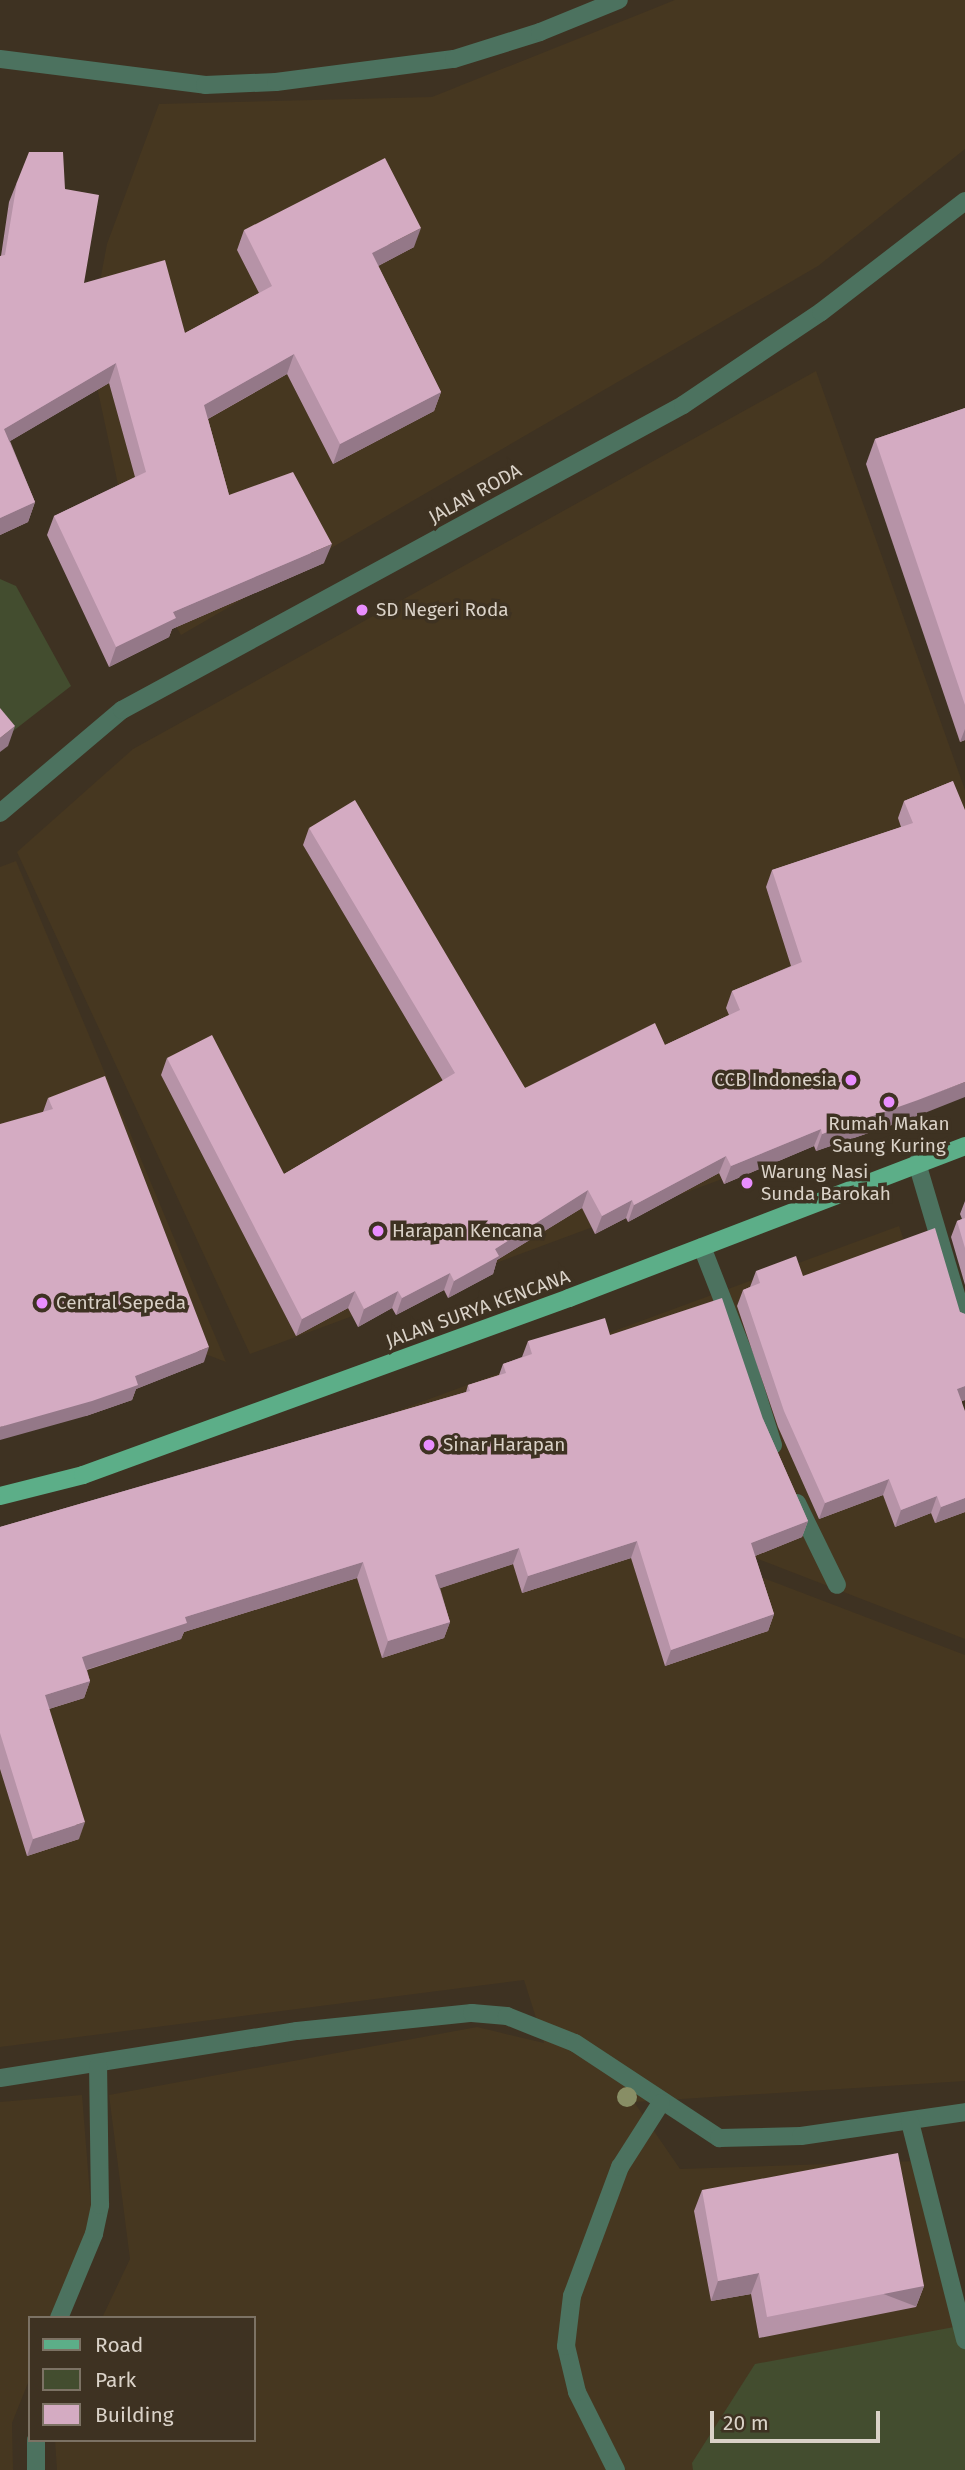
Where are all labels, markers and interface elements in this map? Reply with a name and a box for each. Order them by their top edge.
street label: JALAN RODA [425,459,525,529]
place label: SD Negeri Roda [376,599,509,621]
marker: SD Negeri Roda [354,602,370,618]
place label: CCB Indonesia [714,1069,837,1091]
marker: CCB Indonesia [843,1072,859,1088]
marker: Rumah Makan Saung Kuring [881,1094,897,1110]
place label: Rumah Makan Saung Kuring [828,1113,950,1157]
place label: Warung Nasi Sunda Barokah [761,1161,891,1205]
marker: Warung Nasi Sunda Barokah [739,1175,755,1191]
place label: Harapan Kencana [392,1220,543,1242]
marker: Harapan Kencana [370,1223,386,1239]
street label: JALAN SURYA KENCANA [383,1265,573,1353]
place label: Central Sepeda [56,1292,186,1314]
marker: Central Sepeda [34,1295,50,1311]
place label: Sinar Harapan [443,1434,565,1456]
marker: Sinar Harapan [421,1437,437,1453]
legend [28,2316,256,2442]
text: Road [95,2332,143,2358]
text: Park [95,2367,136,2393]
scale bar [713,2396,883,2440]
text: Building [95,2402,174,2428]
text: 20 m [723,2410,769,2436]

